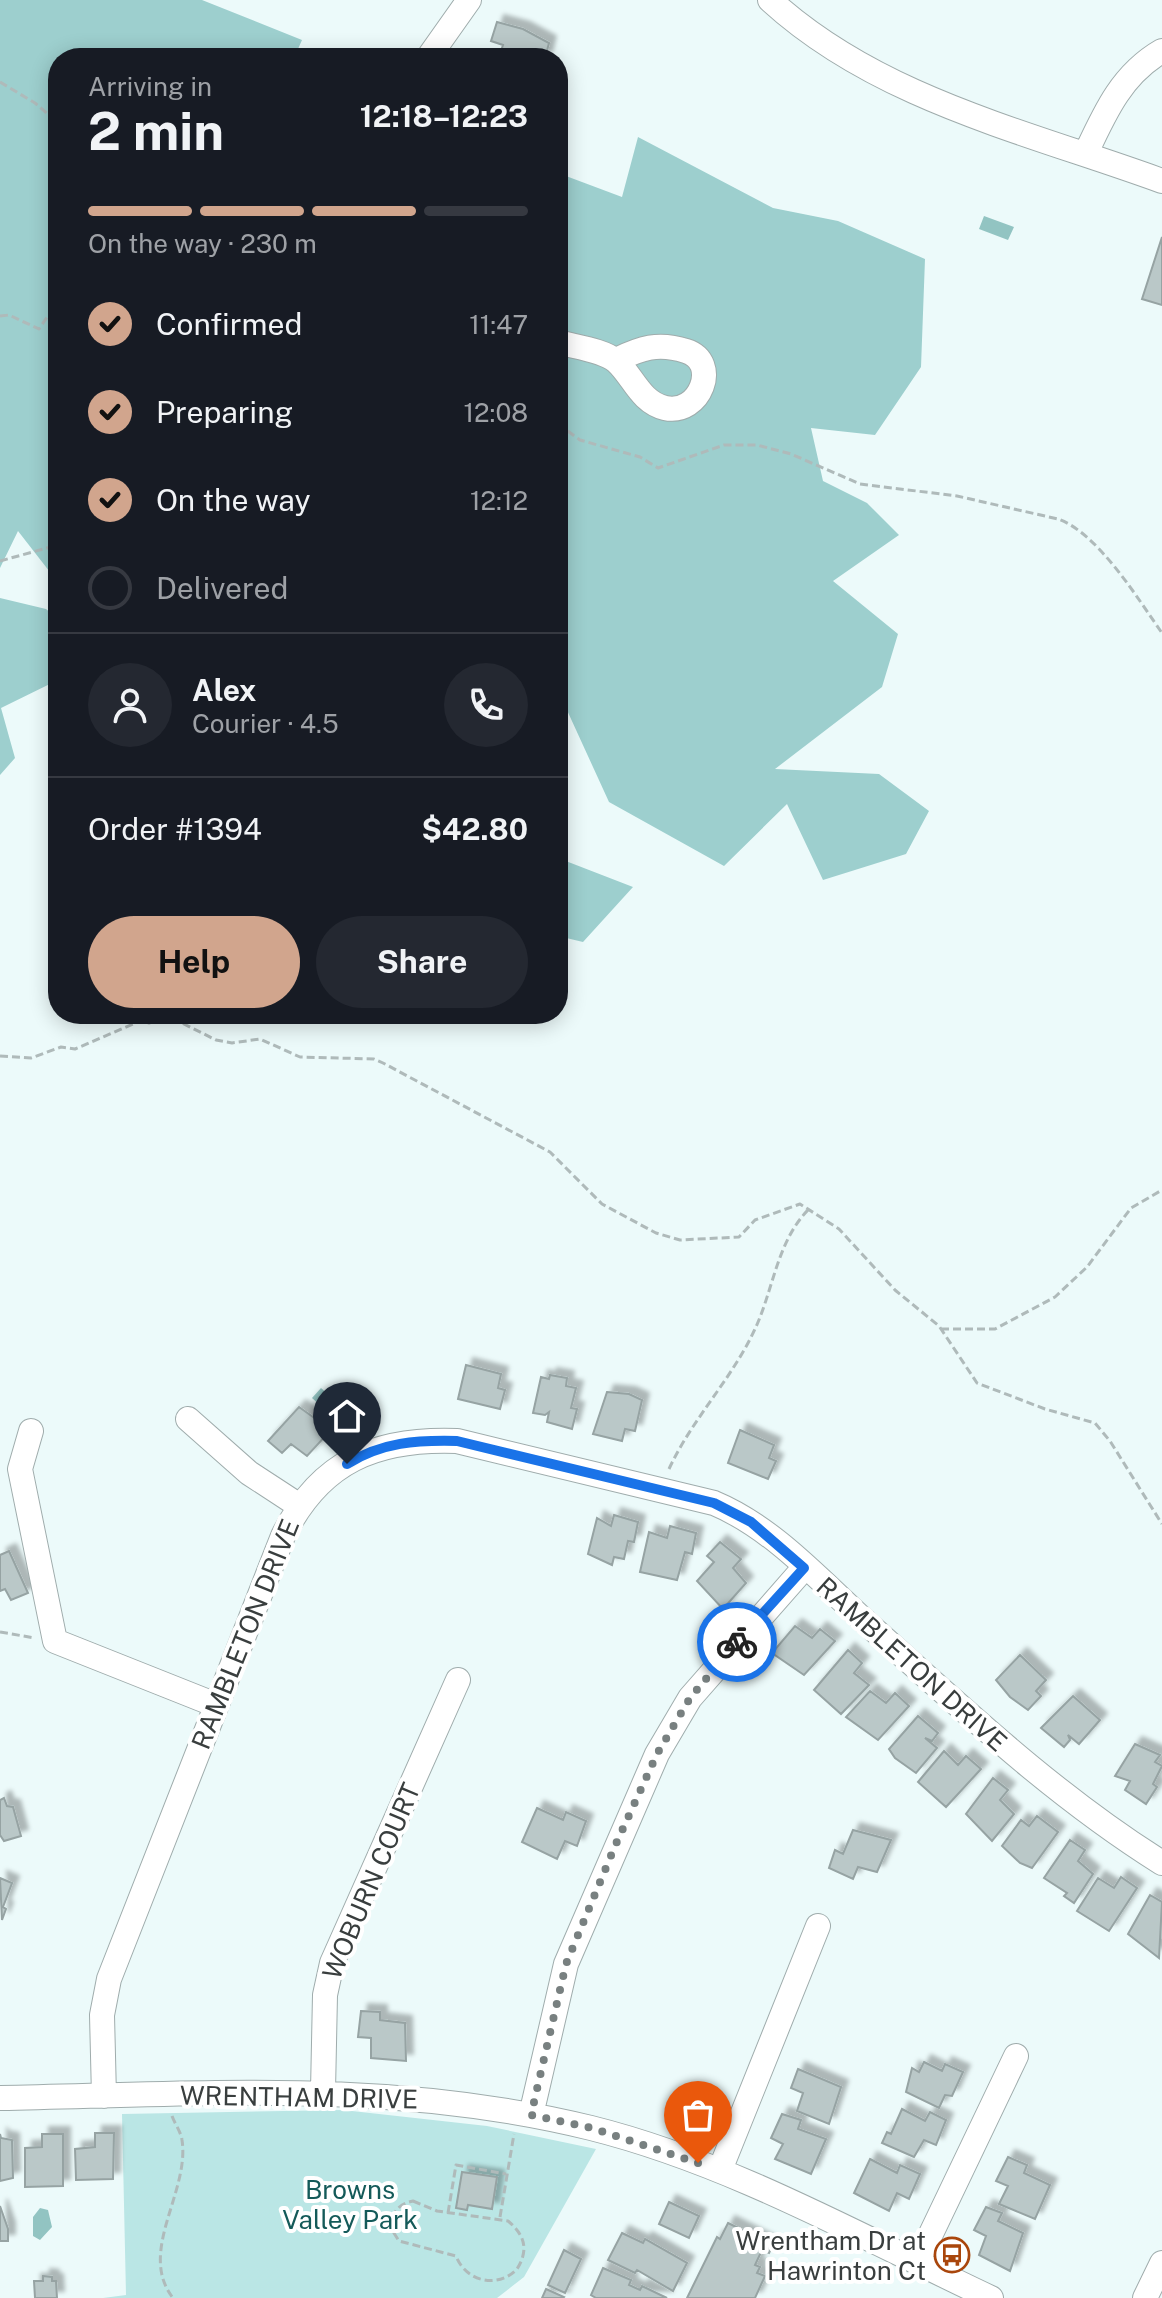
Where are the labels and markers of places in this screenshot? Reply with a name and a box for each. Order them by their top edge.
pin [313,1382,381,1464]
pin [664,2081,732,2163]
place label: Wrentham Dr at Hawrinton Ct [736,2225,926,2286]
bus stop icon: Wrentham Dr at Hawrinton Ct [933,2236,971,2274]

